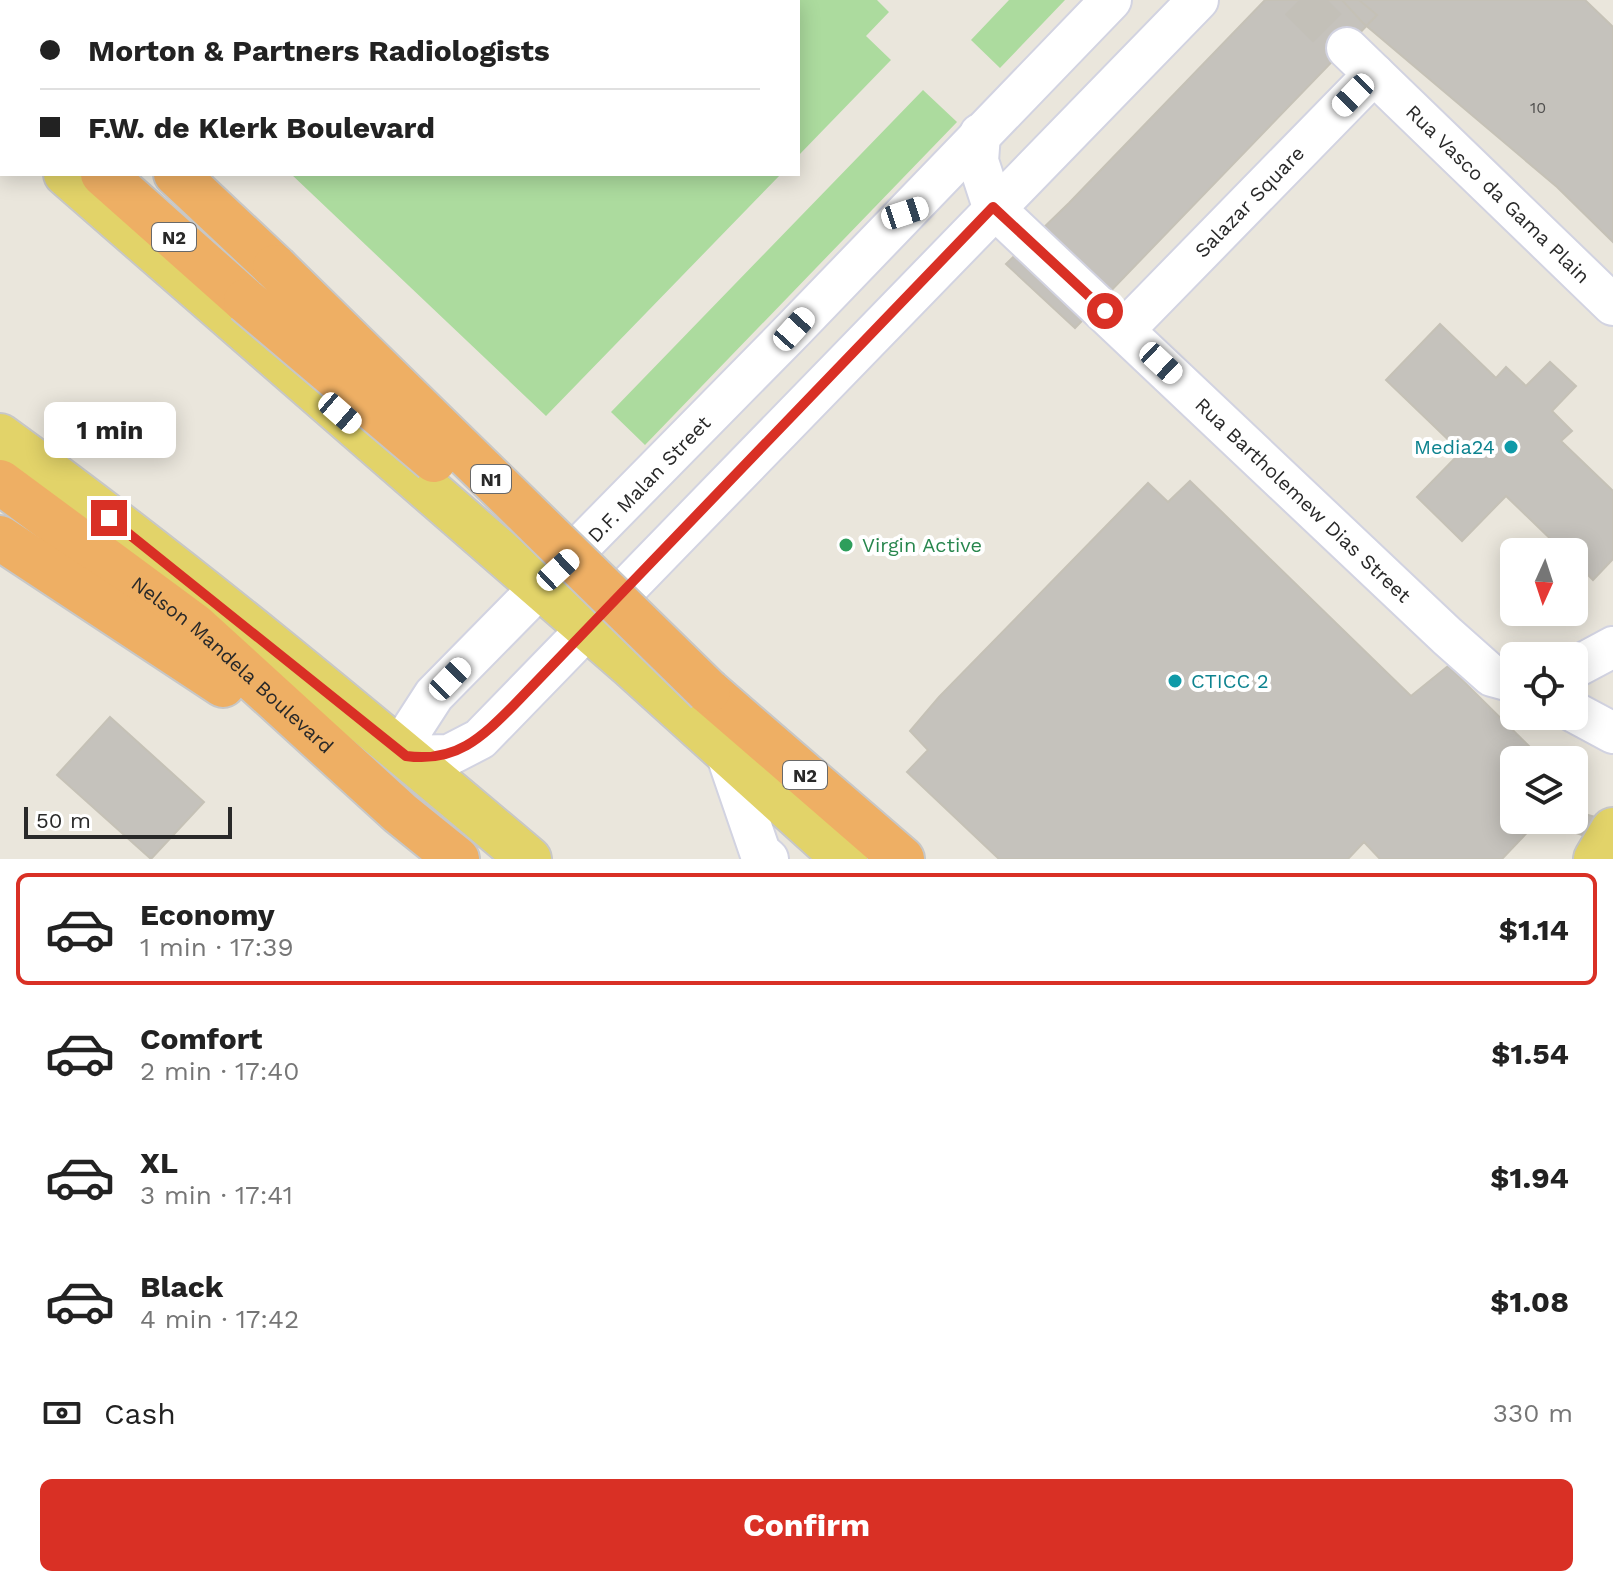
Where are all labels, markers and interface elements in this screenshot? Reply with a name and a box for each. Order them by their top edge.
text: Morton & Partners Radiologists [88,33,550,68]
car [1328,69,1378,121]
house number: 10 [1530,98,1546,117]
street label: Rua Vasco da Gama Plain [1401,100,1595,288]
text: F.W. de Klerk Boulevard [88,110,435,145]
street label: Salazar Square [1190,141,1309,262]
car [878,194,932,232]
road number: N2 [152,223,196,251]
route start [1087,293,1123,329]
car [769,303,819,355]
car [1135,338,1187,388]
car [314,388,366,438]
street label: Rua Bartholemew Dias Street [1190,392,1416,608]
callout: 1 min [43,402,175,458]
street label: D.F. Malan Street [583,410,716,547]
text: 1 min [77,415,143,445]
place label: Media24 [1414,435,1495,459]
marker: Media24 [1502,438,1520,456]
road number: N1 [471,465,511,493]
route end [91,500,127,536]
place label: Virgin Active [862,533,982,557]
marker: Virgin Active [837,536,855,554]
north arrow [1500,538,1588,626]
map controls [1500,538,1588,834]
car [532,545,584,595]
street label: Nelson Mandela Boulevard [127,571,338,758]
button: locate [1500,642,1588,730]
car [425,653,475,705]
place label: CTICC 2 [1191,669,1269,693]
marker: CTICC 2 [1166,672,1184,690]
button: layers [1500,746,1588,834]
road number: N2 [783,761,827,789]
scale bar [24,803,232,839]
text: 50 m [36,808,91,833]
icon: car [44,893,116,965]
text: Economy [140,897,275,932]
text: $1.14 [1499,912,1569,947]
text: 1 min · 17:39 [140,932,294,962]
icon: car [44,1017,116,1089]
text: Comfort [140,1021,262,1056]
text: $1.54 [1491,1036,1569,1071]
text: 2 min · 17:40 [140,1056,299,1086]
icon: car [44,1141,116,1213]
text: XL [140,1145,178,1180]
text: $1.94 [1490,1160,1569,1195]
text: 3 min · 17:41 [140,1180,293,1210]
icon: car [44,1265,116,1337]
text: Black [140,1269,224,1304]
text: $1.08 [1490,1284,1569,1319]
text: 4 min · 17:42 [140,1304,299,1334]
icon: cash [40,1391,84,1435]
text: Cash [104,1396,176,1431]
text: 330 m [1493,1398,1573,1428]
button: Confirm [40,1479,1573,1571]

